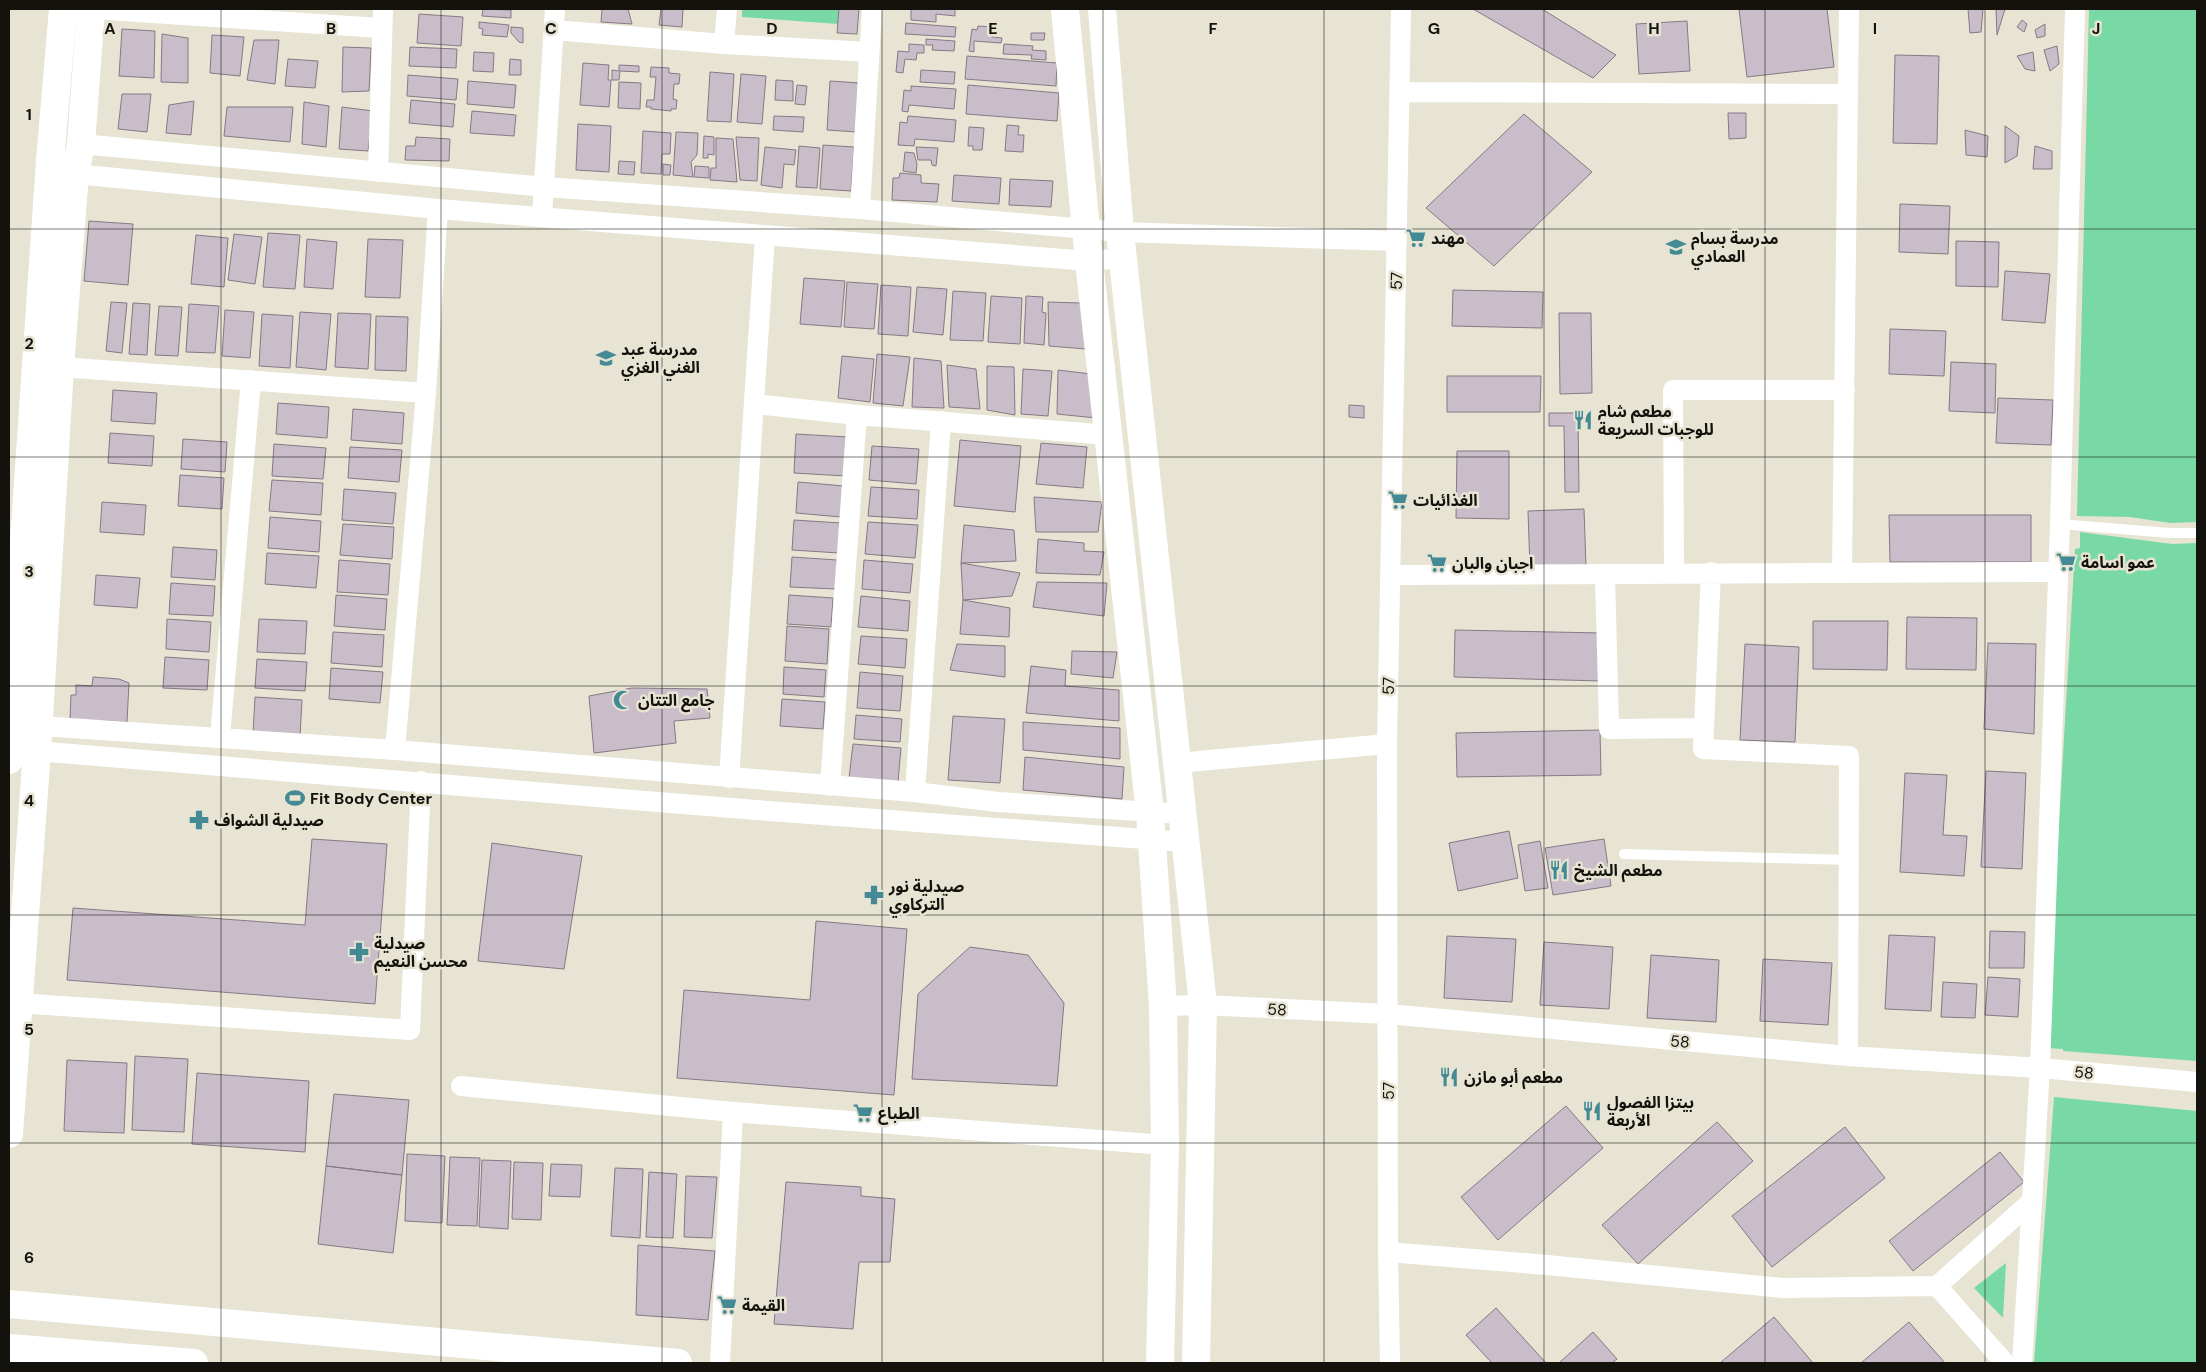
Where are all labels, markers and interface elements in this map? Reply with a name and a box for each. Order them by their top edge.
text: A [104,18,116,39]
text: B [326,18,336,39]
text: C [545,18,557,39]
text: D [766,18,778,39]
text: E [988,18,998,39]
text: F [1209,18,1218,39]
text: G [1428,18,1440,39]
text: H [1648,18,1660,39]
text: I [1873,18,1877,39]
text: J [2092,18,2100,39]
text: 1 [26,104,32,125]
supermarket icon: مهند [1405,227,1427,249]
place label: مهند [1431,228,1465,249]
place label: مدرسة بسام العمادي [1691,228,1779,270]
school or university icon: مدرسة بسام العمادي [1665,236,1687,258]
street label: 57 [1386,272,1407,290]
text: 2 [24,333,34,354]
place label: مدرسة عبد الغني الغزي [621,339,700,381]
school or university icon: مدرسة عبد الغني الغزي [595,347,617,369]
place label: مطعم شام للوجبات السريعة [1598,401,1714,440]
restaurant icon: مطعم شام للوجبات السريعة [1572,409,1594,431]
supermarket icon: الغذائيات [1387,489,1409,511]
place label: الغذائيات [1413,490,1478,511]
supermarket icon: عمو اسامة [2055,551,2077,573]
supermarket icon: اجبان والبان [1426,552,1448,574]
place label: عمو اسامة [2081,552,2155,573]
place label: اجبان والبان [1452,553,1533,574]
text: 3 [24,561,34,582]
street label: 57 [1378,677,1399,695]
mosque icon: جامع التتان [612,689,634,711]
place label: جامع التتان [638,690,715,713]
sports icon: Fit Body Center [284,787,306,809]
place label: Fit Body Center [310,788,433,809]
text: 4 [24,790,34,811]
pharmacy icon: صيدلية الشواف [188,809,210,831]
place label: صيدلية الشواف [214,810,324,831]
restaurant icon: مطعم الشيخ [1548,859,1570,881]
place label: مطعم الشيخ [1574,860,1662,883]
place label: صيدلية نور التركاوي [888,876,964,918]
pharmacy icon: صيدلية نور التركاوي [863,884,885,906]
place label: صيدلية محسن النعيم [374,933,468,974]
pharmacy icon: صيدلية محسن النعيم [348,941,370,963]
street label: 58 [1267,999,1287,1020]
text: 5 [24,1019,34,1040]
street label: 58 [1669,1030,1691,1053]
street label: 58 [2073,1061,2095,1084]
restaurant icon: مطعم أبو مازن [1438,1066,1460,1088]
place label: مطعم أبو مازن [1464,1067,1563,1090]
street label: 57 [1378,1082,1399,1100]
place label: بيتزا الفصول الأربعة [1607,1092,1694,1131]
restaurant icon: بيتزا الفصول الأربعة [1581,1100,1603,1122]
supermarket icon: الطباع [852,1102,874,1124]
place label: الطباع [878,1103,920,1125]
text: 6 [24,1247,34,1268]
supermarket icon: القيمة [716,1294,738,1316]
place label: القيمة [742,1295,785,1316]

